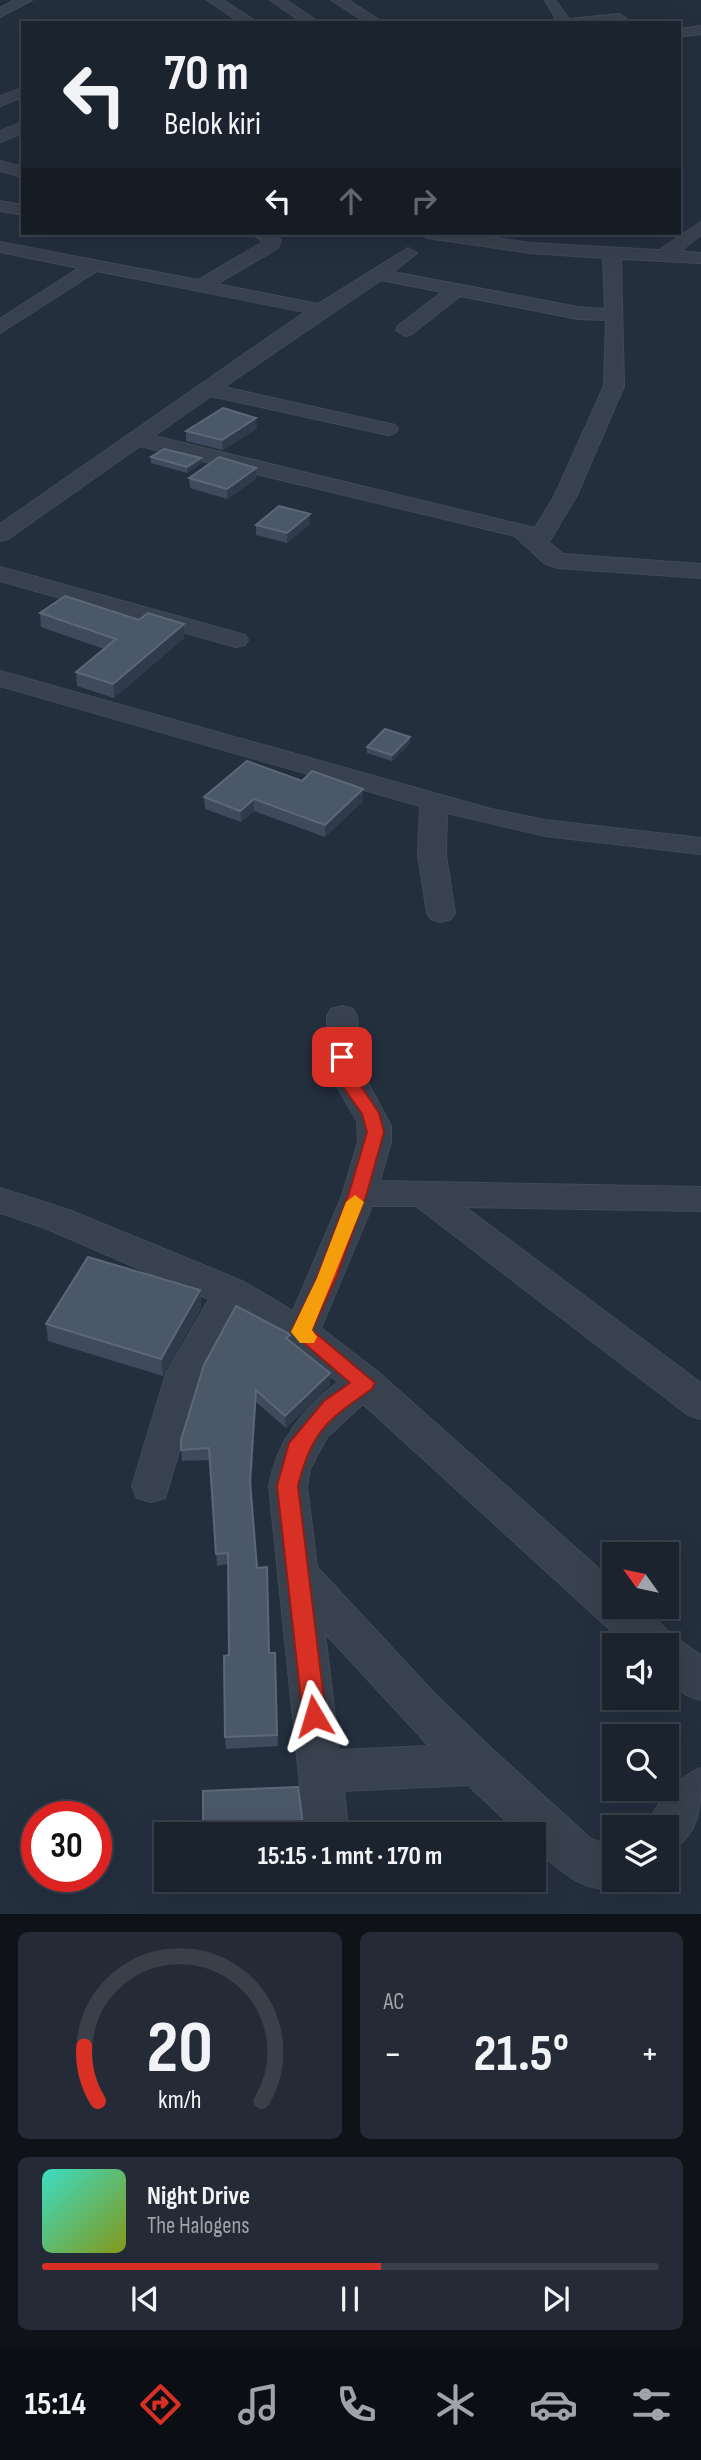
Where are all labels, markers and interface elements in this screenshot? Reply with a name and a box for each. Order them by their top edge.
text: 70 m [164,45,249,104]
icon: left [49,49,140,140]
text: Belok kiri [164,105,261,144]
icon: left [259,182,297,220]
icon: ahead [332,182,370,220]
icon: right [405,182,443,220]
pin [312,1027,372,1087]
icon: arrive [323,1038,361,1076]
north arrow [602,1542,679,1619]
map controls [602,1542,679,1892]
button: sound [602,1633,679,1710]
position arrow [277,1679,351,1753]
button: search [602,1724,679,1801]
speed limit sign: 30 [21,1801,112,1892]
button: layers [602,1815,679,1892]
text: 15:15 · 1 mnt · 170 m [258,1841,442,1872]
text: AC [384,1988,404,2016]
text: 20 [146,2006,213,2094]
text: 21.5° [474,2023,569,2086]
text: − [384,2032,402,2077]
text: + [640,2032,659,2077]
text: km/h [158,2085,201,2116]
text: Night Drive [147,2181,250,2212]
text: The Halogens [147,2212,250,2240]
icon: previous [126,2280,164,2318]
icon: pause [331,2280,369,2318]
icon: next [537,2280,575,2318]
icon: directions [136,2380,185,2429]
icon: music [234,2380,283,2429]
icon: phone [332,2380,381,2429]
icon: climate [431,2380,480,2429]
icon: car [529,2380,578,2429]
icon: filters [627,2380,676,2429]
text: 15:14 [25,2385,86,2424]

